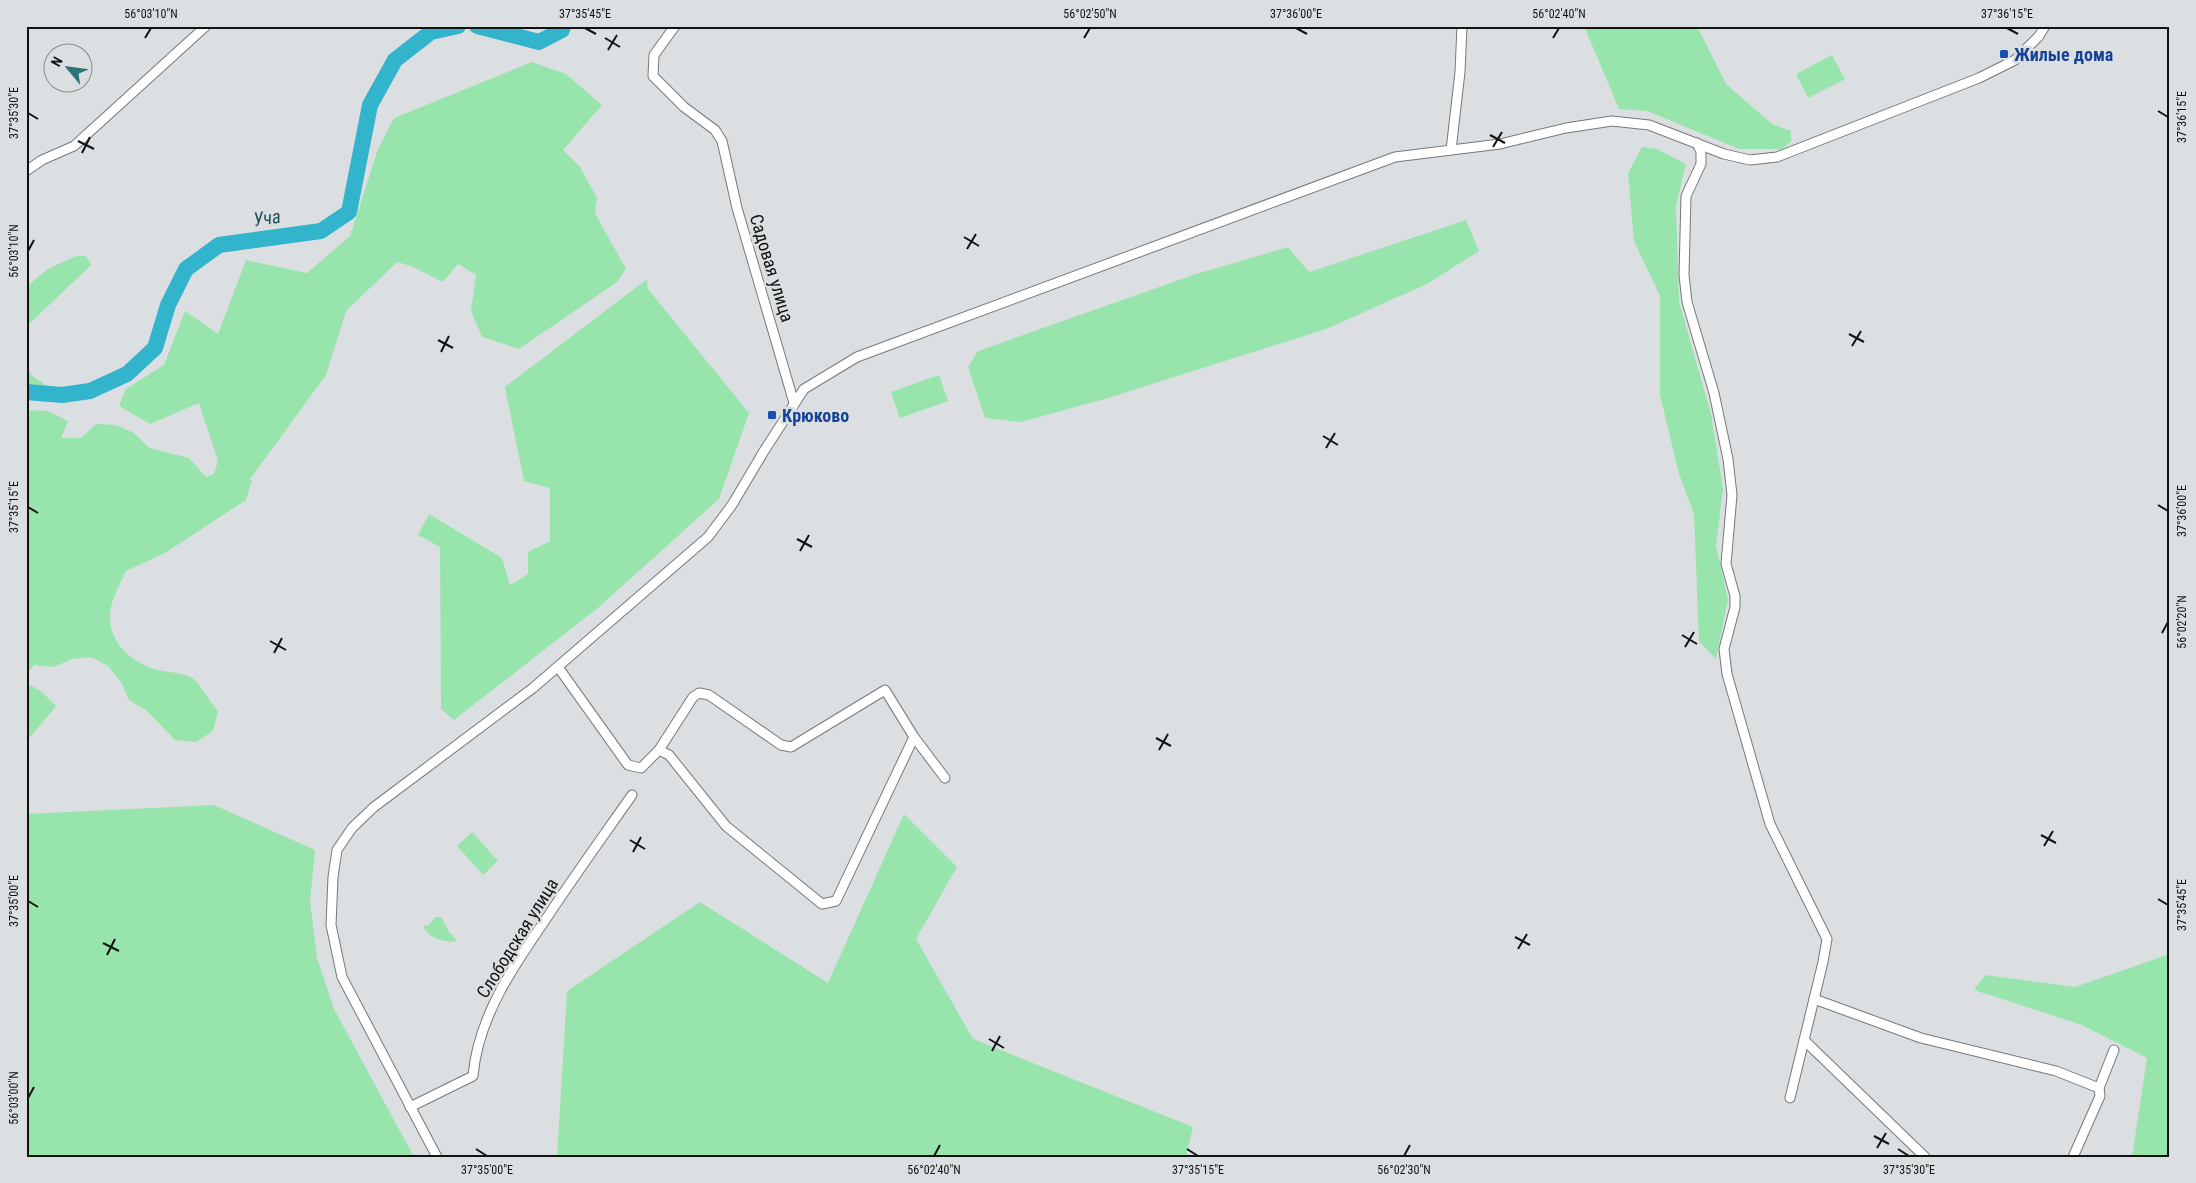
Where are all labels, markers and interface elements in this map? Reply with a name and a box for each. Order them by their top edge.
text: 56°03'10"N [124,7,178,21]
text: 37°35'45"E [559,7,611,21]
text: 56°02'50"N [1063,7,1117,21]
text: 37°36'00"E [1270,7,1322,21]
text: 56°02'40"N [1532,7,1586,21]
text: 37°36'15"E [1981,7,2033,21]
north arrow [42,42,92,92]
place label: Жилые дома [2014,44,2113,65]
marker: Жилые дома [1998,48,2010,60]
text: N [48,54,66,69]
text: 37°35'30"E [7,87,21,139]
text: 37°36'15"E [2175,91,2189,143]
water label: Уча [252,205,282,231]
street label: Садовая улица [746,212,798,324]
text: 56°03'10"N [7,224,21,278]
place label: Крюково [782,405,849,426]
marker: Крюково [766,409,778,421]
text: 37°35'15"E [7,481,21,533]
text: 37°36'00"E [2175,485,2189,537]
text: 56°02'20"N [2175,595,2189,649]
street label: Слободская улица [472,874,562,1002]
text: 37°35'00"E [7,875,21,927]
text: 37°35'45"E [2175,879,2189,931]
text: 56°03'00"N [7,1071,21,1125]
text: 37°35'00"E [461,1163,513,1177]
text: 56°02'40"N [907,1163,961,1177]
text: 37°35'15"E [1172,1163,1224,1177]
text: 56°02'30"N [1377,1163,1431,1177]
text: 37°35'30"E [1883,1163,1935,1177]

